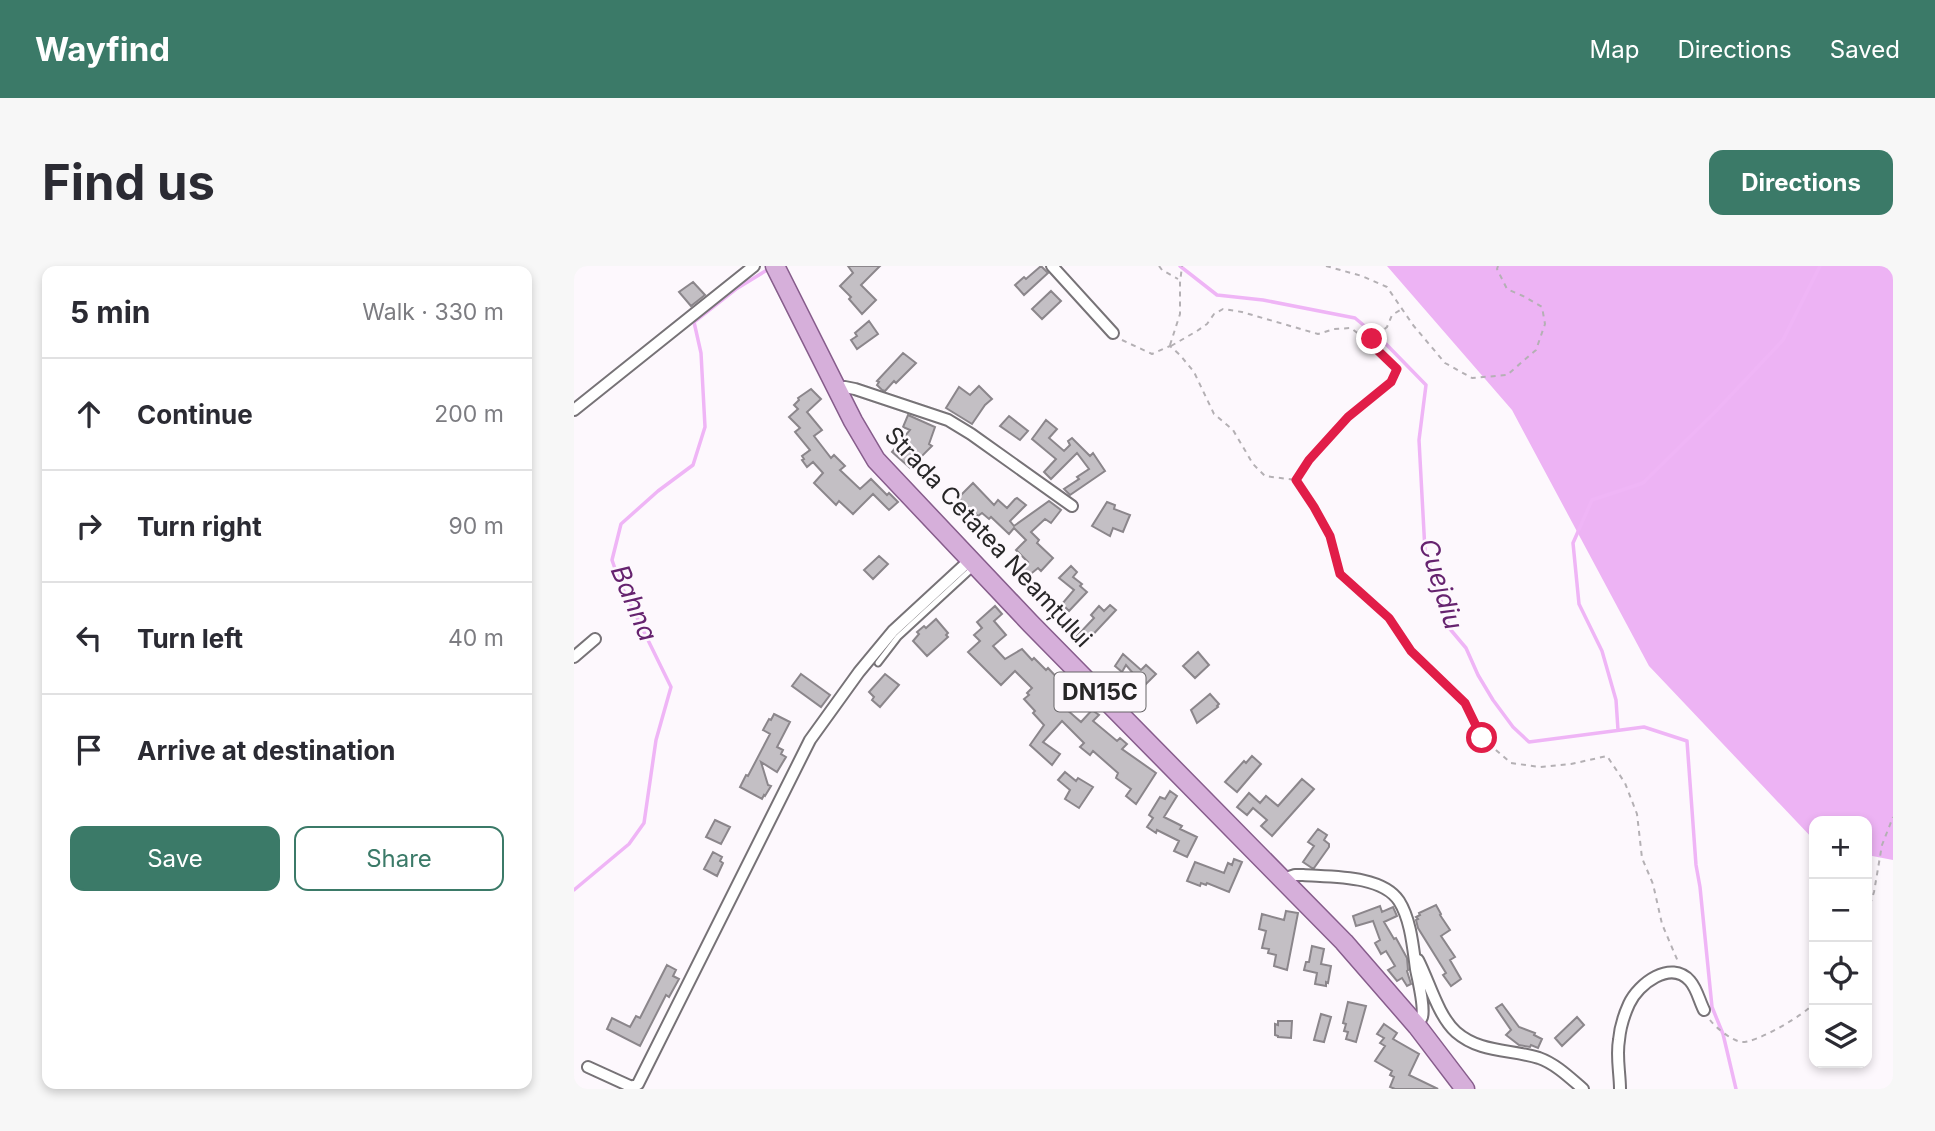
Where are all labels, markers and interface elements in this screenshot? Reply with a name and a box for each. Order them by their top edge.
text: Wayfind [35,29,170,69]
text: Map [1590,35,1639,64]
text: Directions [1677,35,1792,64]
text: Saved [1830,35,1900,64]
button: Directions [1709,150,1893,215]
text: Find us [42,153,215,212]
text: 5 min [70,294,150,330]
text: Walk · 330 m [362,298,504,326]
route end [1356,323,1387,354]
icon: ahead [70,395,108,433]
text: Continue [137,399,253,430]
text: 200 m [434,400,504,428]
street label: Strada Cetatea Neamțului [879,421,1098,653]
icon: right [70,507,108,545]
text: Turn right [137,511,262,542]
text: 90 m [449,512,504,540]
water label: Cuejdiu [1413,535,1470,633]
water label: Bahna [605,560,664,646]
icon: left [70,619,108,657]
text: Turn left [137,623,243,654]
text: 40 m [448,624,504,652]
road number: DN15C [1054,672,1146,712]
route start [1466,722,1497,753]
icon: arrive [70,731,108,769]
text: Arrive at destination [137,735,396,766]
map controls [1809,816,1872,1068]
button: + [1809,816,1872,879]
button: Save [70,826,280,891]
button: Share [294,826,504,891]
button: − [1809,879,1872,942]
button: locate [1809,942,1872,1005]
button: layers [1809,1005,1872,1068]

